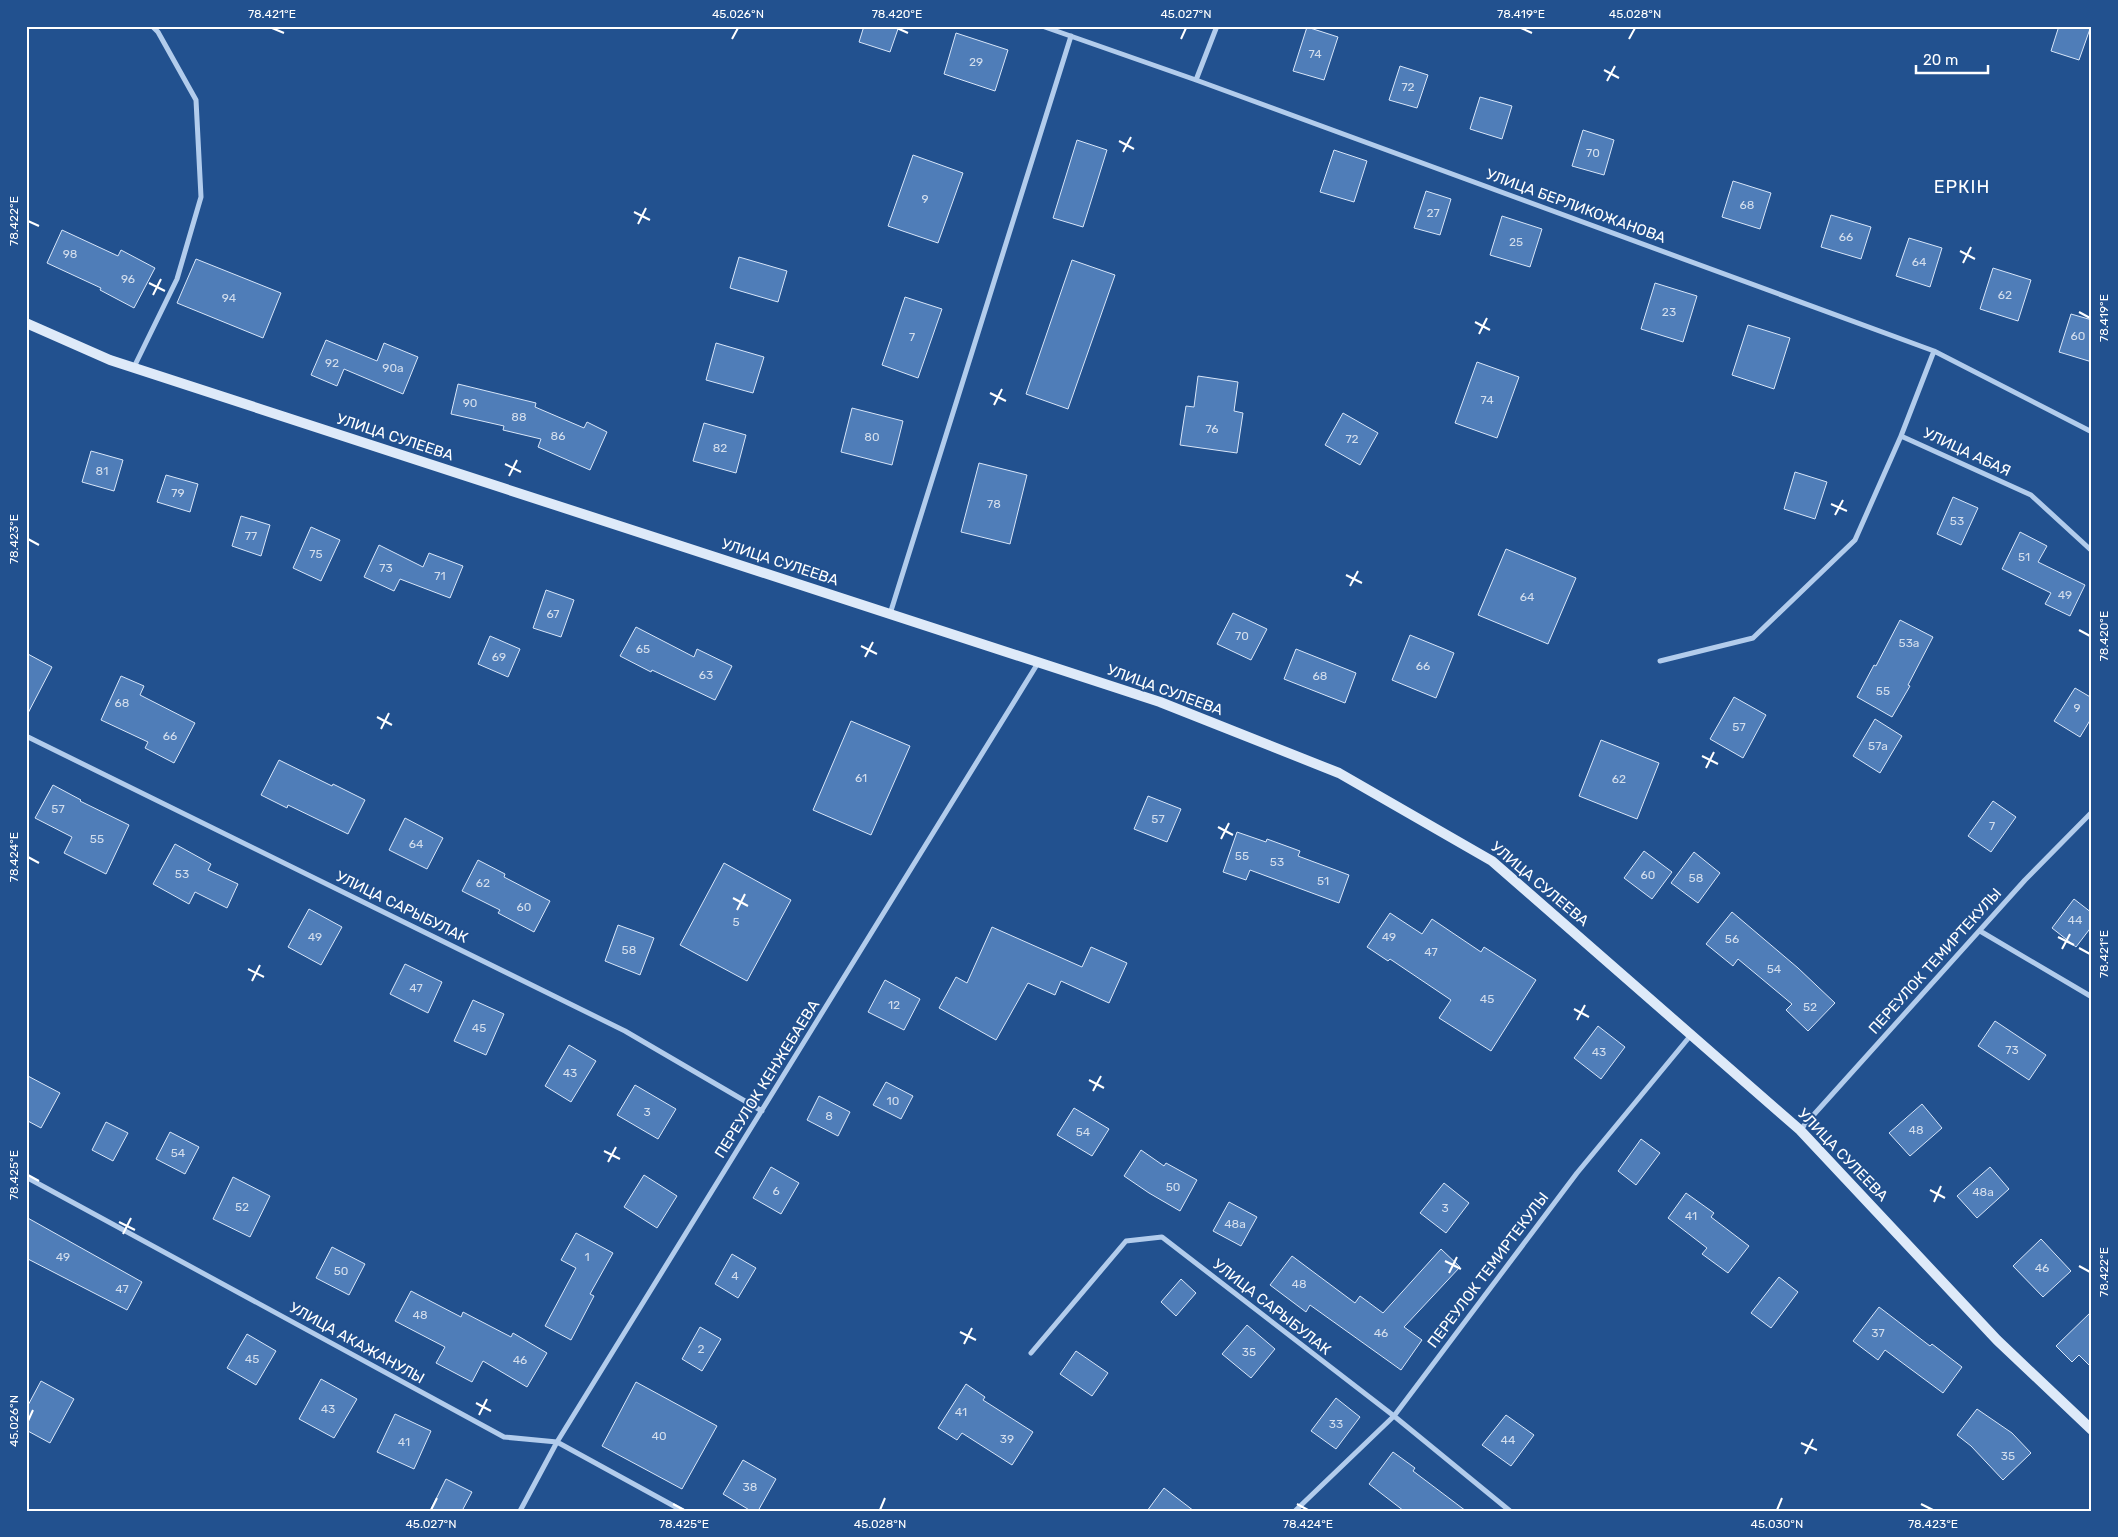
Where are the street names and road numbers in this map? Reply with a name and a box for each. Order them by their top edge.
street label: УЛИЦА БЕРЛИКОЖАНОВА [1484,165,1668,247]
street label: УЛИЦА СУЛЕЕВА [334,410,456,464]
street label: УЛИЦА АБАЯ [1920,424,2014,480]
street label: УЛИЦА СУЛЕЕВА [719,535,841,589]
street label: УЛИЦА СУЛЕЕВА [1105,661,1225,719]
street label: УЛИЦА СУЛЕЕВА [1487,838,1593,930]
street label: УЛИЦА САРЫБУЛАК [333,867,471,947]
street label: ПЕРЕУЛОК ТЕМИРТЕКУЛЫ [1865,884,2005,1038]
street label: ПЕРЕУЛОК КЕНЖЕБАЕВА [711,997,823,1161]
street label: УЛИЦА СУЛЕЕВА [1794,1105,1892,1205]
street label: ПЕРЕУЛОК ТЕМИРТЕКУЛЫ [1424,1189,1552,1351]
street label: УЛИЦА САРЫБУЛАК [1209,1255,1335,1359]
street label: УЛИЦА АКАЖАНУЛЫ [286,1298,428,1388]

